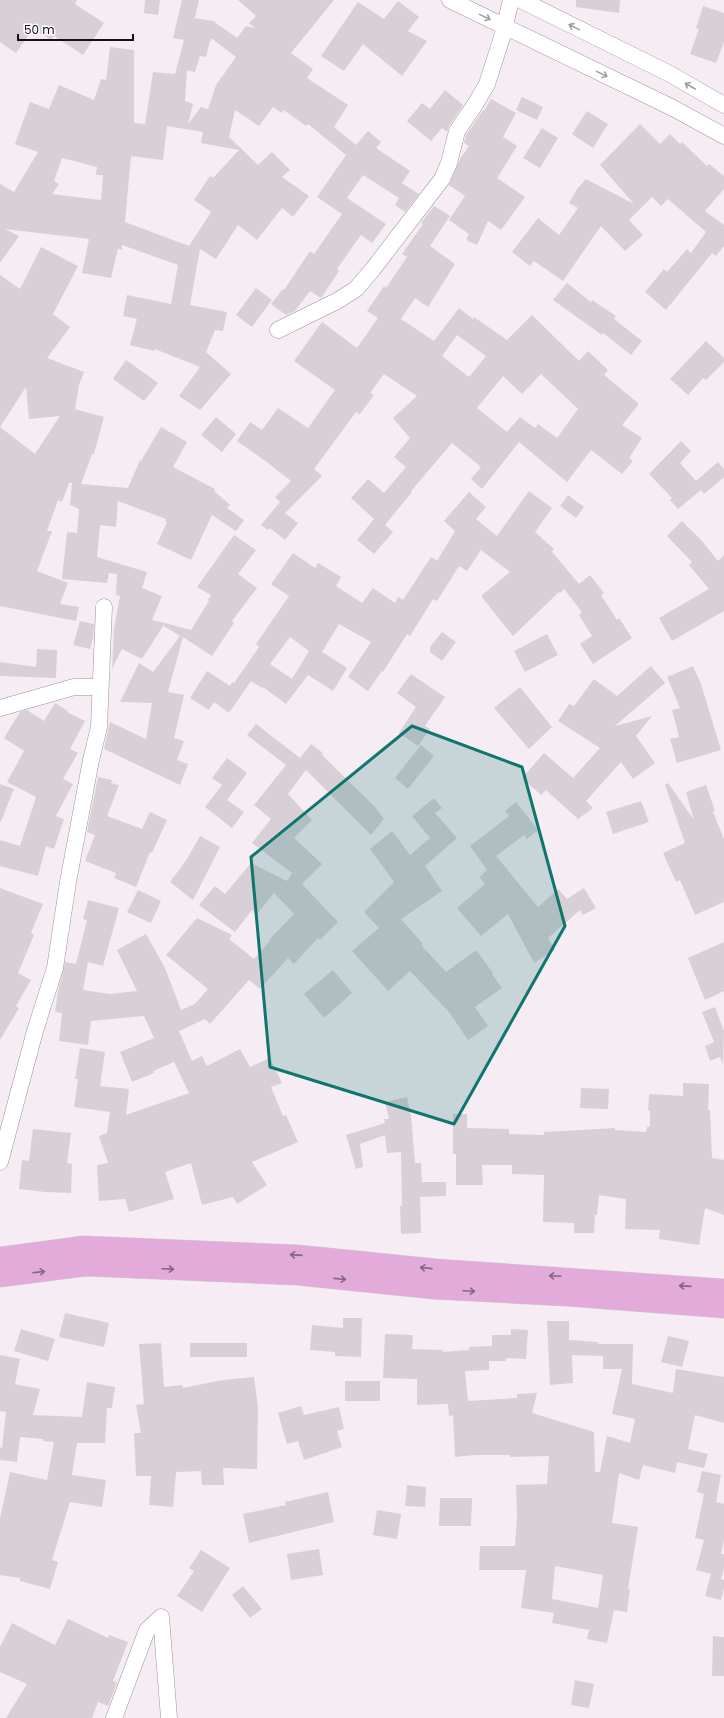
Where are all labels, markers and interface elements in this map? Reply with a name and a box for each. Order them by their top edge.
one-way arrow [479,14,491,21]
scale bar [18,16,133,42]
text: 50 m [24,21,55,38]
one-way arrow [569,22,581,30]
one-way arrow [596,71,608,78]
one-way arrow [684,81,696,89]
one-way arrow [290,1251,303,1259]
one-way arrow [420,1265,433,1272]
one-way arrow [161,1266,174,1273]
one-way arrow [32,1268,45,1276]
one-way arrow [549,1273,562,1280]
one-way arrow [333,1275,346,1283]
one-way arrow [679,1282,692,1289]
one-way arrow [462,1287,475,1294]

